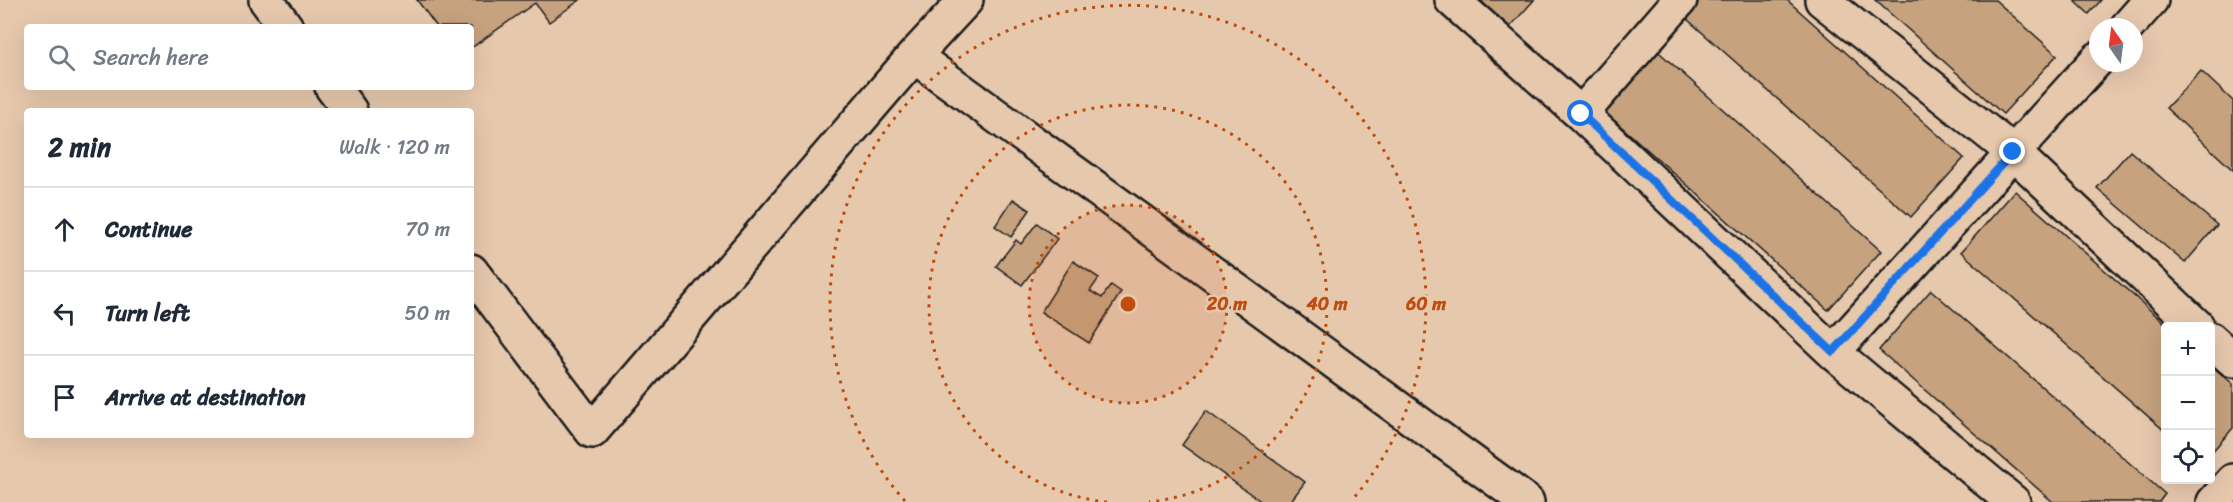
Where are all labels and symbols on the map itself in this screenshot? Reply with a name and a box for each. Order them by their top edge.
north arrow [2089,18,2143,72]
route start [1567,100,1593,126]
route end [1999,138,2025,164]
text: 20 m [1206,288,1247,320]
text: 40 m [1305,288,1348,320]
text: 60 m [1405,288,1446,320]
centre of rings [1118,294,1138,314]

